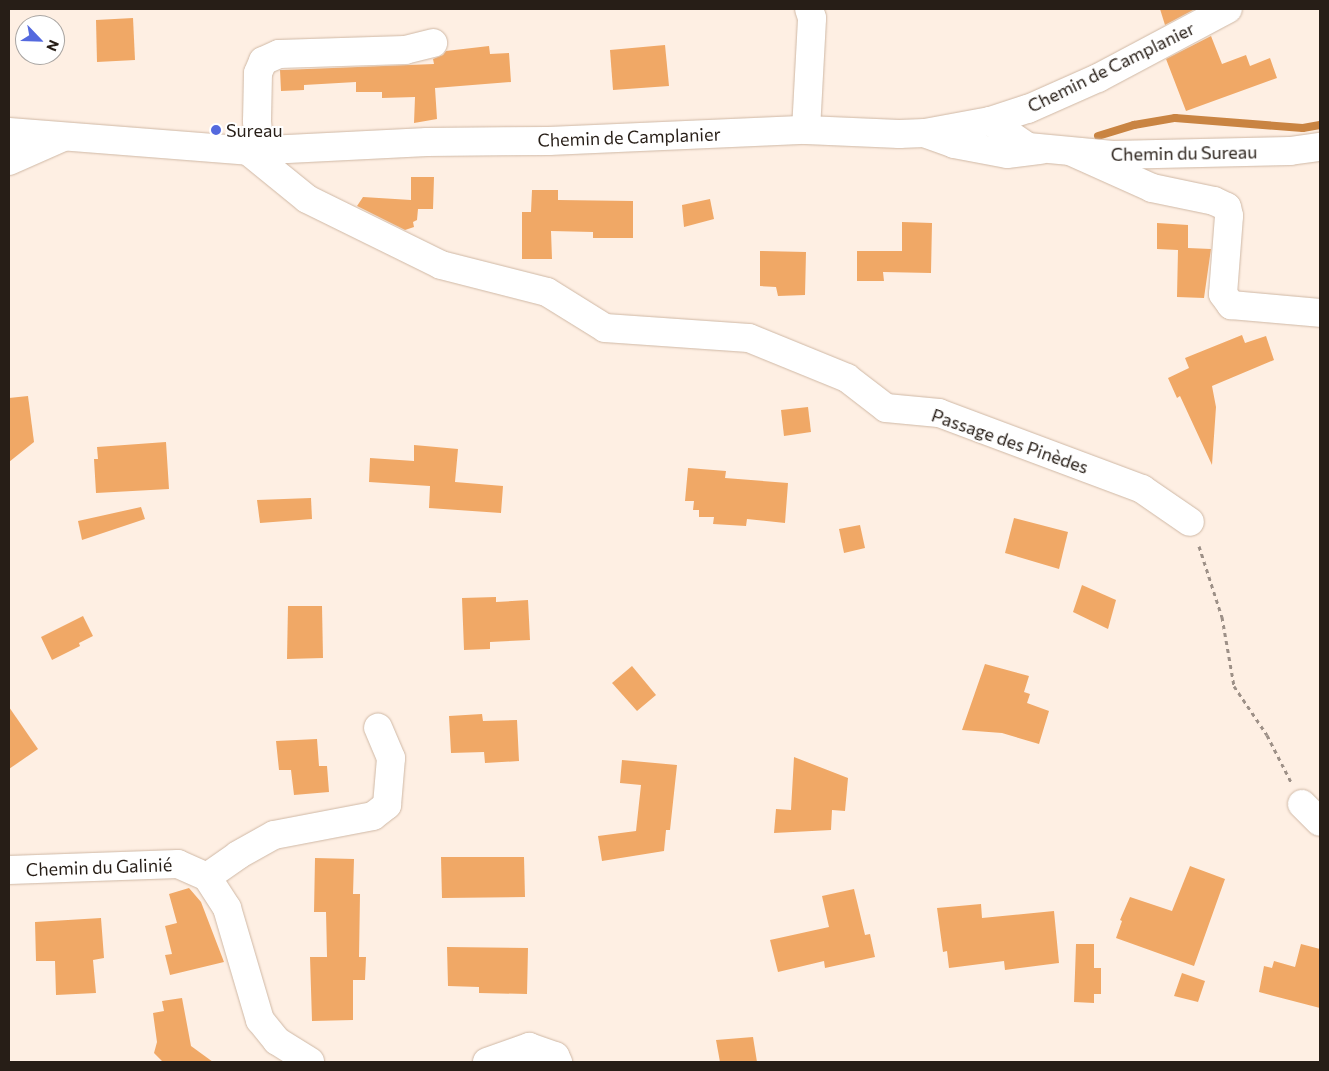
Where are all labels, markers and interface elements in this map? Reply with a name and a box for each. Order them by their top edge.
north arrow [15,15,65,65]
street label: Chemin de Camplanier [1024,17,1198,117]
text: N [43,38,63,54]
place label: Sureau [226,119,282,141]
street label: Chemin de Camplanier [537,123,721,151]
marker: Sureau [210,124,222,136]
street label: Chemin du Sureau [1111,141,1257,165]
street label: Passage des Pinèdes [929,404,1091,478]
street label: Chemin du Galinié [25,854,173,880]

